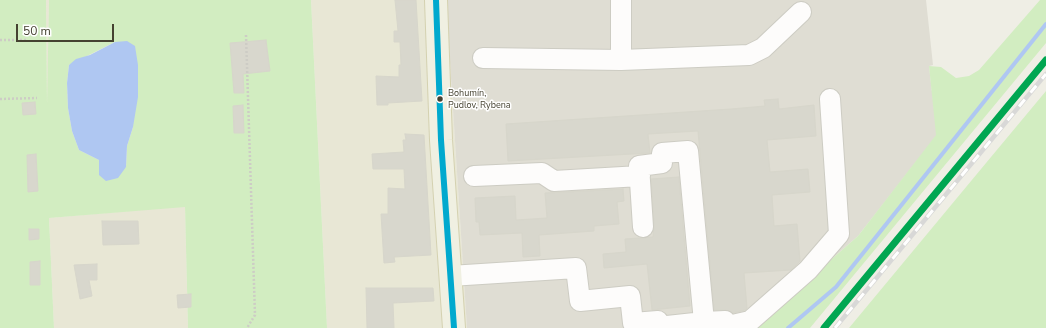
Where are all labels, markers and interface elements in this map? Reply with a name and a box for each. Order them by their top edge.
scale bar [18,16,116,42]
text: 50 m [23,23,51,39]
place label: Bohumín, Pudlov, Rybena [448,89,511,110]
marker: Bohumín, Pudlov, Rybena [435,94,445,104]

